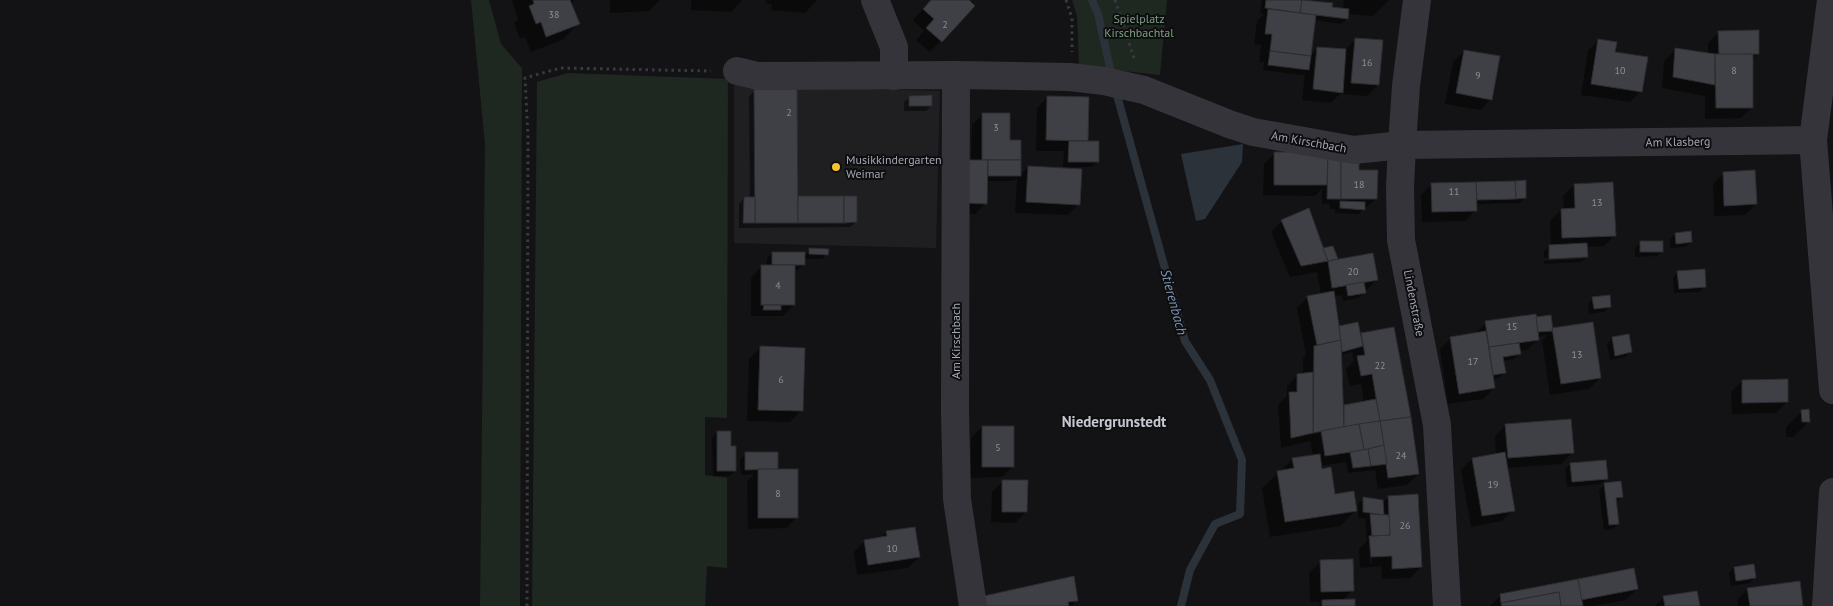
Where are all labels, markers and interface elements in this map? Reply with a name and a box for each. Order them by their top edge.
house number: 38 [549,8,559,21]
park label: Spielplatz Kirschbachtal [1104,11,1174,40]
house number: 2 [942,18,948,31]
house number: 16 [1362,56,1372,69]
house number: 10 [1615,64,1626,77]
house number: 8 [1731,64,1737,77]
house number: 9 [1475,69,1481,82]
house number: 2 [786,106,792,119]
house number: 3 [993,121,999,134]
street label: Am Kirschbach [1270,128,1348,155]
street label: Am Klasberg [1645,133,1711,150]
place label: Musikkindergarten Weimar [846,152,942,181]
marker: Musikkindergarten Weimar [830,161,842,173]
house number: 18 [1354,178,1364,191]
house number: 11 [1449,185,1459,198]
house number: 13 [1592,196,1602,209]
house number: 20 [1348,265,1359,278]
water label: Stierenbach [1157,267,1191,337]
street label: Lindenstraße [1401,268,1428,337]
house number: 4 [775,279,781,292]
street label: Am Kirschbach [948,303,963,379]
house number: 15 [1507,320,1517,333]
house number: 13 [1572,348,1582,361]
house number: 17 [1468,355,1478,368]
house number: 22 [1375,359,1385,372]
house number: 6 [778,373,784,386]
district label: Niedergrunstedt [1062,412,1167,431]
house number: 5 [995,441,1001,454]
house number: 24 [1396,449,1407,462]
house number: 19 [1488,478,1498,491]
house number: 8 [775,487,781,500]
house number: 26 [1400,519,1410,532]
house number: 10 [887,542,898,555]

